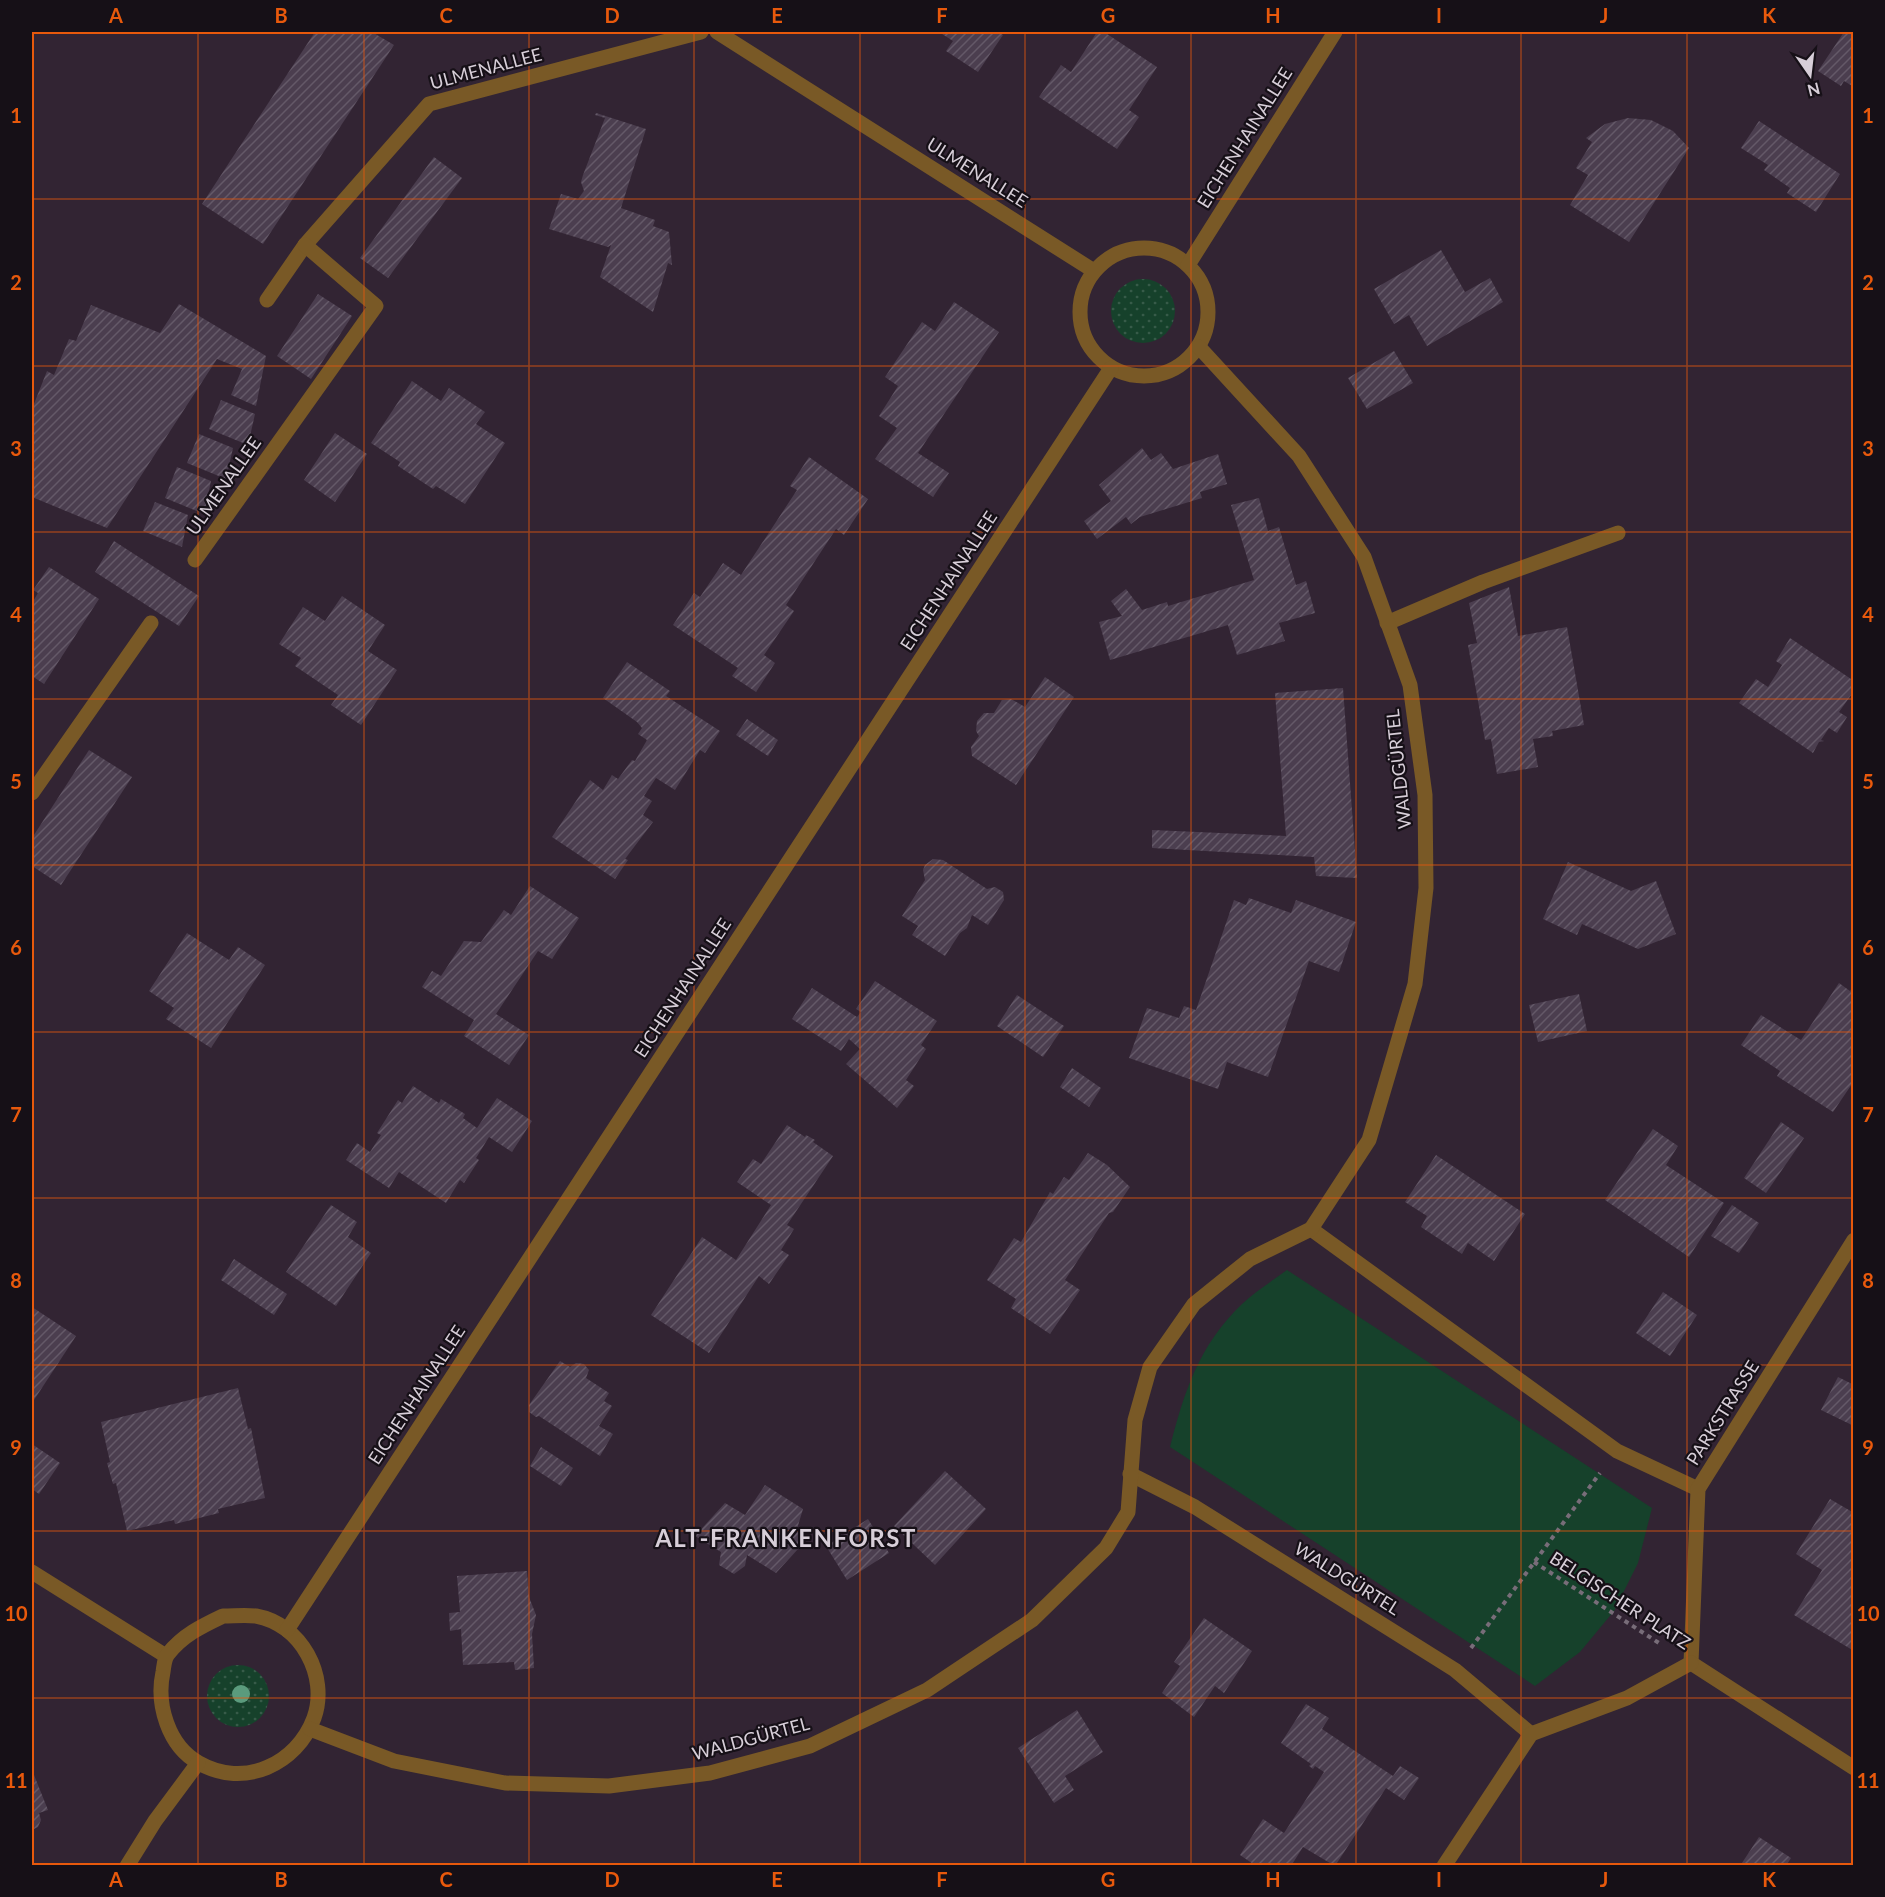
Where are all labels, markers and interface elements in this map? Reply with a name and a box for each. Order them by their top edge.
text: A [108,3,123,27]
text: B [274,3,288,27]
text: C [439,3,453,27]
text: D [604,3,620,27]
text: E [771,3,783,27]
text: F [936,3,948,27]
text: G [1101,3,1115,27]
text: H [1265,3,1281,27]
text: I [1436,3,1442,27]
text: J [1600,3,1608,27]
text: K [1762,3,1776,27]
street label: ULMENALLEE [427,43,544,94]
north arrow [1780,45,1840,105]
street label: EICHENHAINALLEE [1192,63,1296,212]
text: N [1805,79,1822,101]
text: 1 [10,103,22,127]
text: 1 [1862,103,1874,127]
street label: ULMENALLEE [923,132,1032,212]
text: 2 [10,270,22,294]
text: 2 [1862,270,1874,294]
street label: ULMENALLEE [181,432,265,539]
text: 3 [10,436,22,460]
text: 3 [1862,436,1874,460]
street label: EICHENHAINALLEE [895,507,1001,654]
text: 4 [10,602,22,626]
text: 4 [1862,602,1874,626]
street label: WALDGÜRTEL [1381,708,1415,830]
text: 5 [10,769,22,793]
text: 5 [1862,769,1874,793]
street label: EICHENHAINALLEE [629,914,735,1061]
text: 6 [10,935,22,959]
text: 6 [1862,935,1874,959]
text: 7 [10,1102,22,1126]
text: 7 [1862,1102,1874,1126]
text: 8 [10,1268,22,1292]
text: 8 [1862,1268,1874,1292]
street label: EICHENHAINALLEE [363,1321,469,1468]
street label: PARKSTRASSE [1681,1356,1763,1469]
text: 9 [10,1435,22,1459]
text: 9 [1862,1435,1874,1459]
district label: ALT-FRANKENFORST [654,1523,917,1552]
street label: WALDGÜRTEL [1291,1537,1404,1619]
street label: BELGISCHER PLATZ [1546,1547,1695,1654]
text: 10 [4,1601,28,1625]
text: 10 [1856,1601,1880,1625]
street label: WALDGÜRTEL [690,1712,812,1764]
text: 11 [4,1768,28,1792]
text: 11 [1856,1768,1880,1792]
text: A [108,1867,123,1891]
text: B [274,1867,288,1891]
text: C [439,1867,453,1891]
text: D [604,1867,620,1891]
text: E [771,1867,783,1891]
text: F [936,1867,948,1891]
text: G [1101,1867,1115,1891]
text: H [1265,1867,1281,1891]
text: I [1436,1867,1442,1891]
text: J [1600,1867,1608,1891]
text: K [1762,1867,1776,1891]

